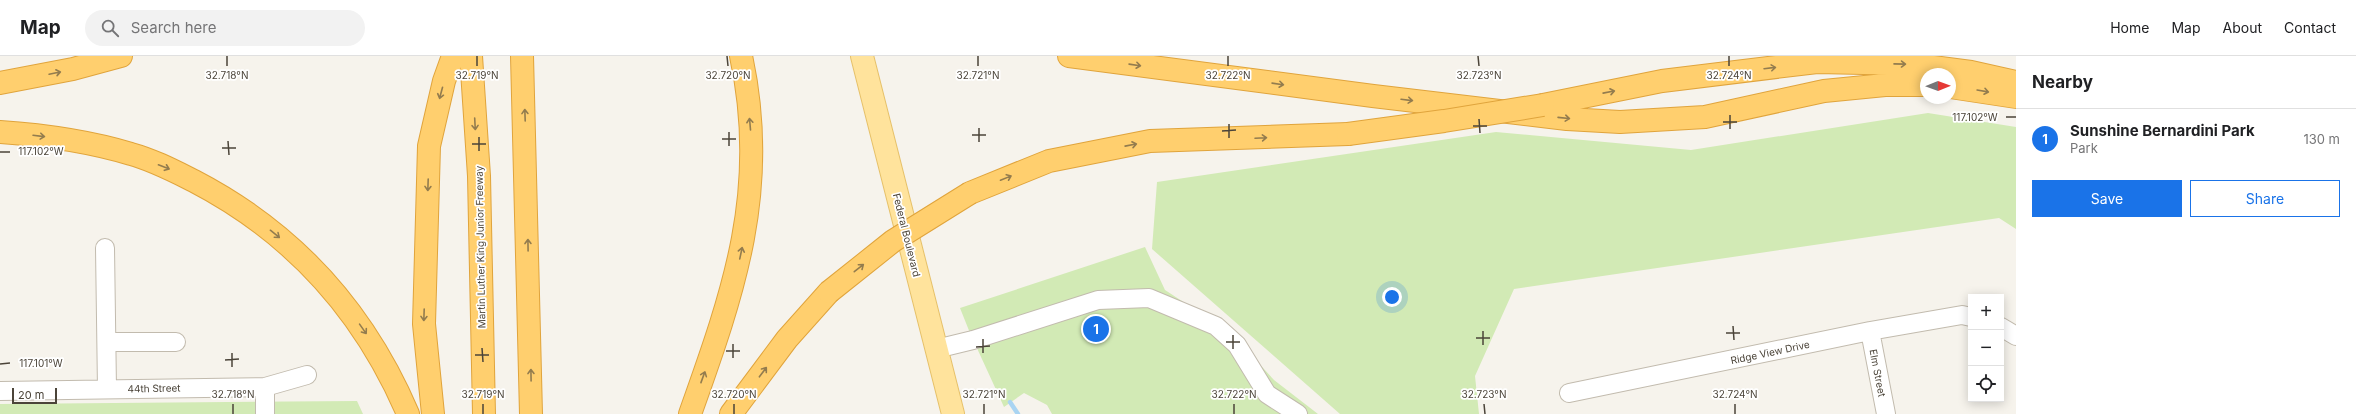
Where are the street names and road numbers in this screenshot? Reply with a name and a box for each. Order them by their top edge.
street label: Martin Luther King Junior Freeway [473,165,487,328]
street label: Federal Boulevard [891,192,923,278]
street label: Ridge View Drive [1729,338,1811,366]
street label: Elm Street [1868,348,1889,399]
street label: 44th Street [127,382,181,394]

